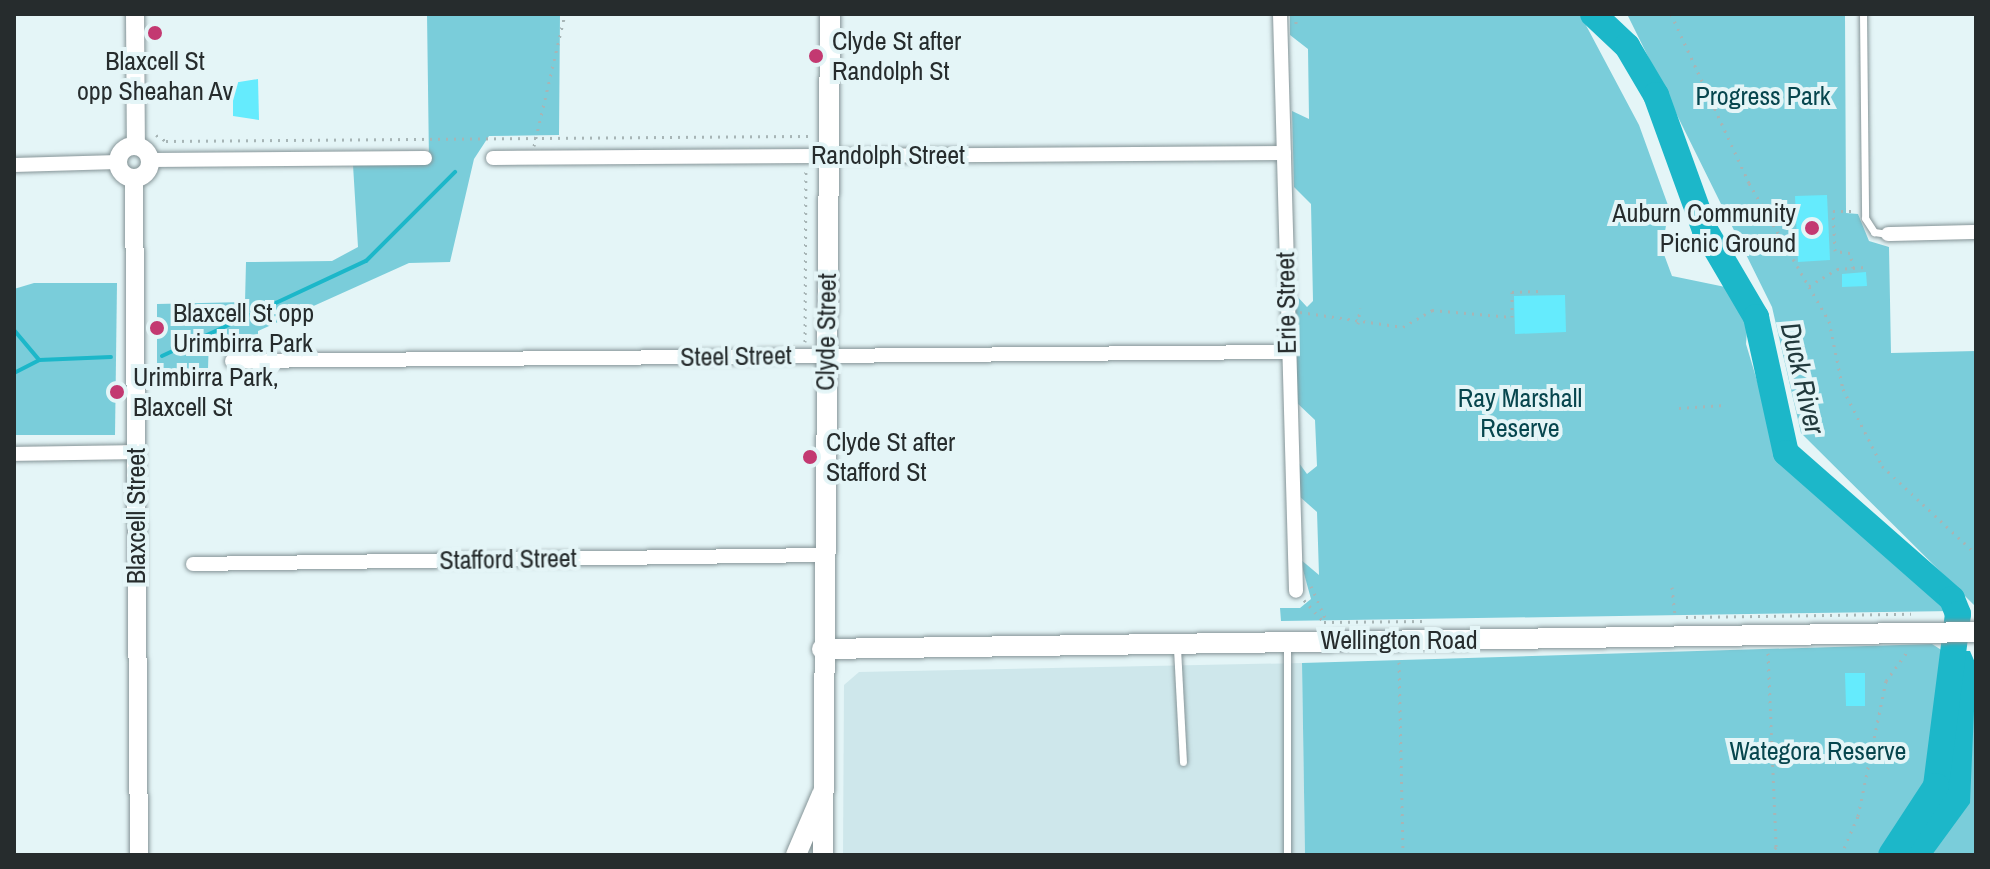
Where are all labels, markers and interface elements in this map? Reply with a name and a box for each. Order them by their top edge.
marker: Blaxcell St opp Sheahan Av [146,24,164,42]
place label: Clyde St after Randolph St [832,25,961,86]
place label: Blaxcell St opp Sheahan Av [76,45,234,106]
marker: Clyde St after Randolph St [807,47,825,65]
park label: Progress Park [1695,80,1831,112]
street label: Randolph Street [811,139,965,171]
place label: Auburn Community Picnic Ground [1612,197,1796,258]
marker: Auburn Community Picnic Ground [1803,219,1821,237]
street label: Erie Street [1270,252,1302,354]
street label: Clyde Street [809,273,843,391]
place label: Blaxcell St opp Urimbirra Park [173,297,314,358]
marker: Blaxcell St opp Urimbirra Park [148,319,166,337]
water label: Duck River [1774,319,1832,437]
street label: Steel Street [680,339,792,373]
place label: Urimbirra Park, Blaxcell St [133,361,279,422]
park label: Ray Marshall Reserve [1458,382,1582,444]
marker: Urimbirra Park, Blaxcell St [108,383,126,401]
place label: Clyde St after Stafford St [826,426,955,488]
street label: Blaxcell Street [120,448,152,584]
marker: Clyde St after Stafford St [801,448,819,466]
street label: Stafford Street [439,542,577,576]
street label: Wellington Road [1320,624,1478,656]
park label: Wategora Reserve [1730,735,1906,767]

